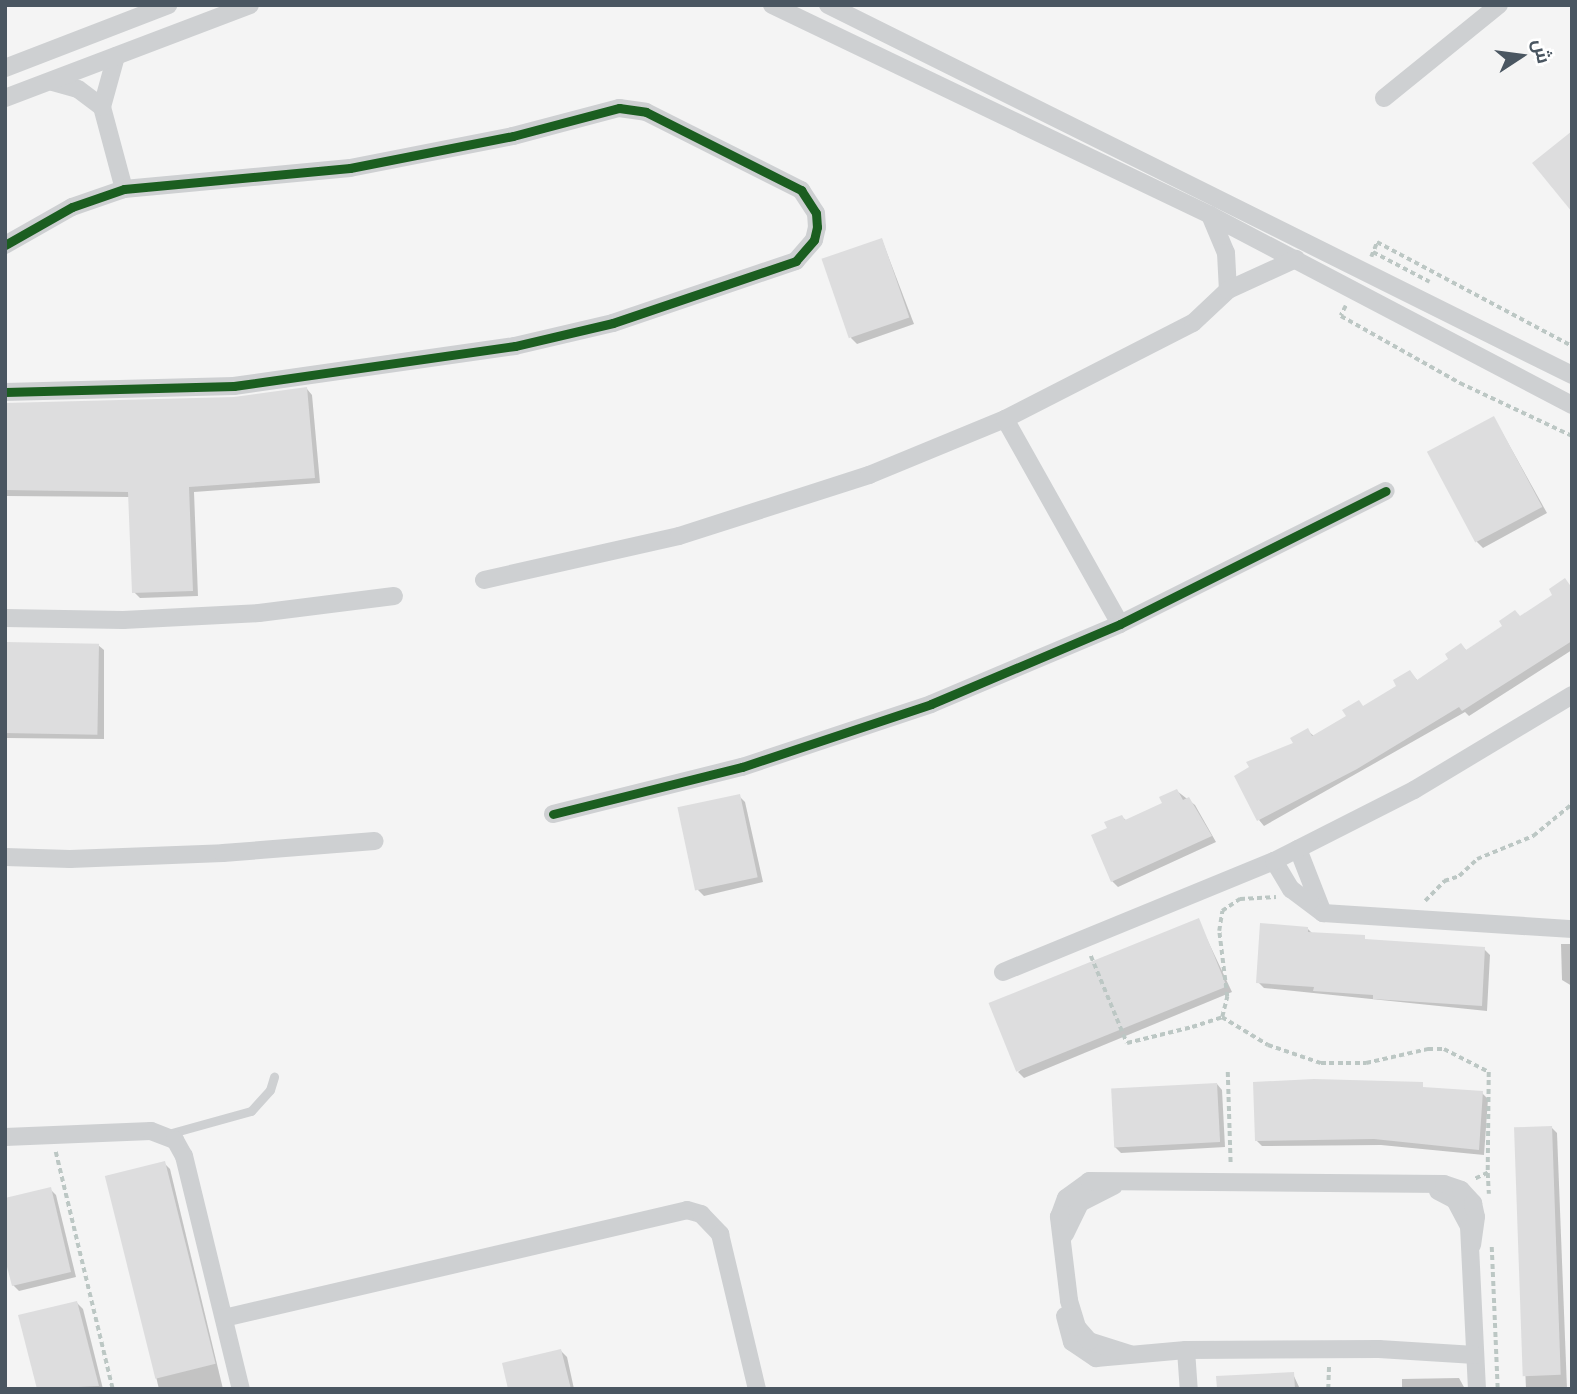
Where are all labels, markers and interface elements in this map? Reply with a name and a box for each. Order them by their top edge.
north arrow [1486,21,1556,91]
text: ش [1529,37,1555,65]

